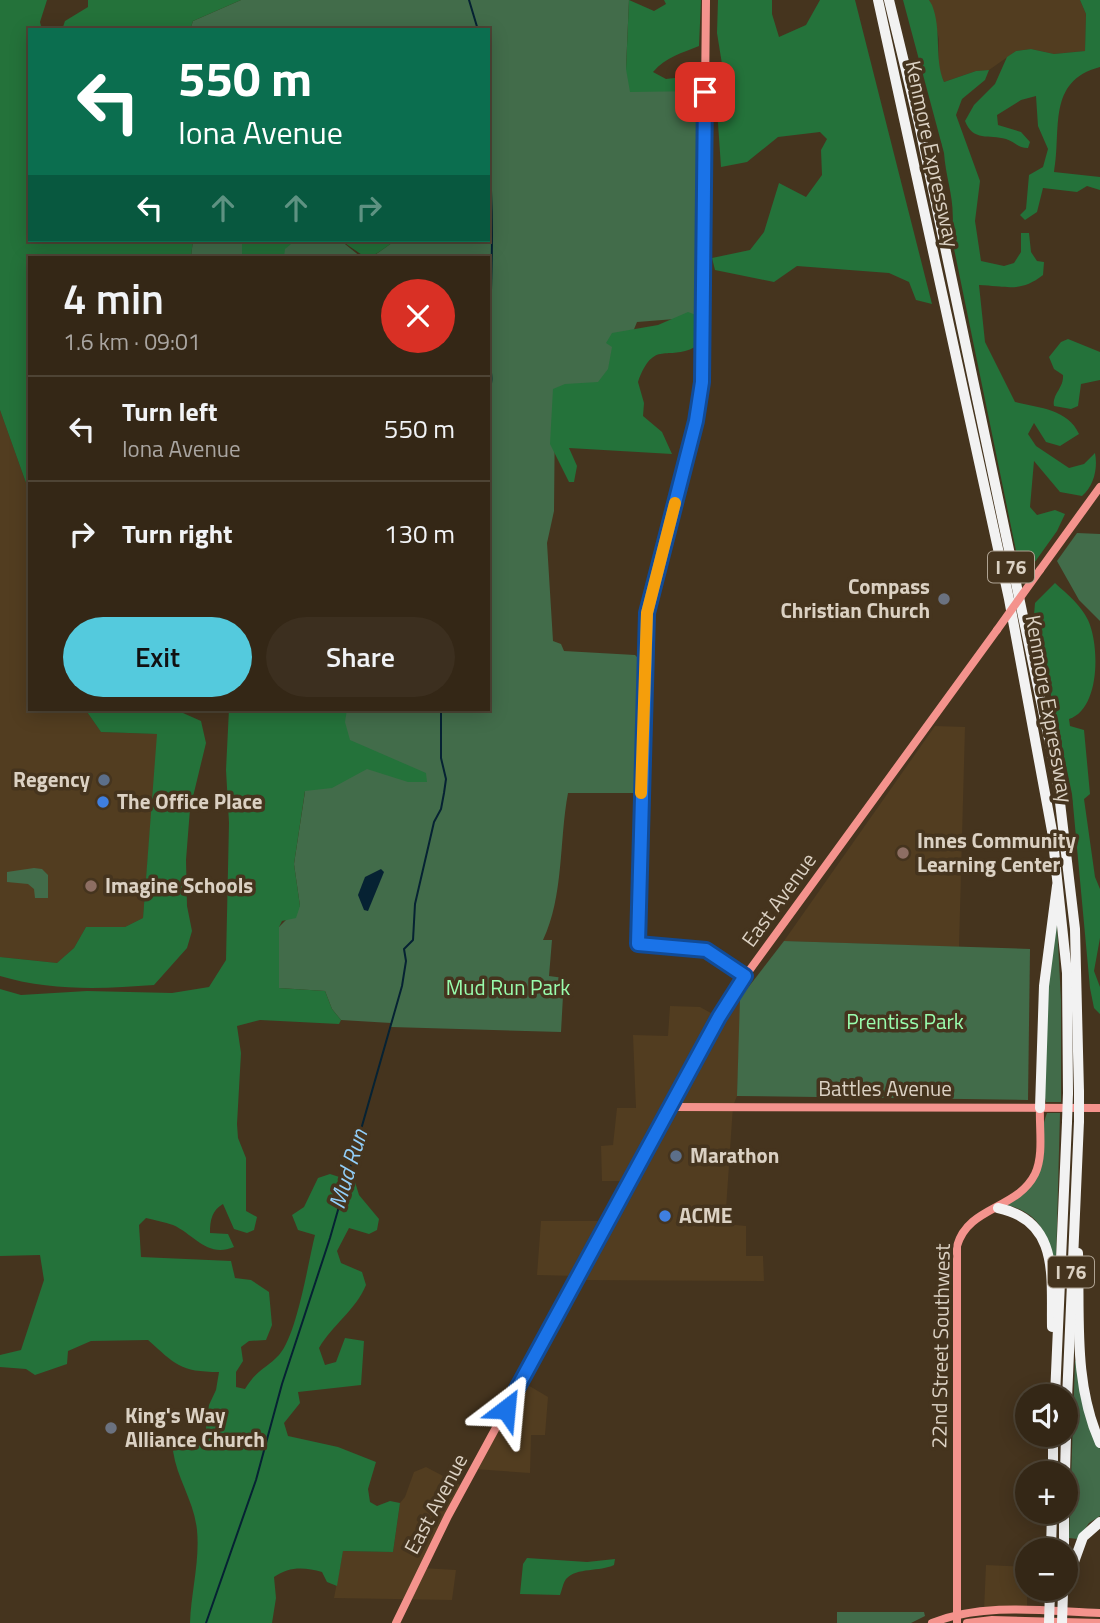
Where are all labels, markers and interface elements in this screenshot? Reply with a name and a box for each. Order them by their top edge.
text: 550 m [178,40,312,115]
icon: left [63,56,154,147]
street label: Kenmore Expressway [898,57,968,250]
pin [675,62,735,122]
icon: arrive [686,73,724,111]
text: Iona Avenue [178,108,343,156]
icon: left [131,189,169,227]
icon: ahead [204,189,242,227]
icon: ahead [277,189,315,227]
icon: right [350,189,388,227]
text: 4 min [63,266,164,330]
button: close [381,279,455,353]
text: 1.6 km · 09:01 [63,324,201,359]
text: Turn left [122,392,217,431]
text: 550 m [384,409,455,448]
icon: left [63,410,101,448]
text: Iona Avenue [122,431,241,466]
text: Turn right [122,514,233,553]
text: 130 m [384,514,455,553]
icon: right [63,515,101,553]
road number: I 76 [988,552,1034,582]
place label: Compass Christian Church [780,570,930,626]
marker: Compass Christian Church [936,591,952,607]
street label: Kenmore Expressway [1018,612,1082,805]
button: Exit [63,617,252,697]
button: Share [266,617,455,697]
place label: Regency [13,763,90,795]
marker: Regency [96,772,112,788]
place label: The Office Place [117,785,262,817]
marker: The Office Place [95,794,111,810]
place label: Innes Community Learning Center [917,824,1076,880]
marker: Innes Community Learning Center [895,845,911,861]
street label: East Avenue [733,846,823,953]
place label: Imagine Schools [105,869,253,901]
marker: Imagine Schools [83,878,99,894]
park label: Mud Run Park [446,971,570,1003]
park label: Prentiss Park [846,1005,964,1037]
street label: Battles Avenue [818,1072,952,1104]
water label: Mud Run [319,1124,376,1213]
place label: Marathon [690,1139,779,1171]
marker: Marathon [668,1148,684,1164]
place label: ACME [679,1199,733,1231]
marker: ACME [657,1208,673,1224]
street label: 22nd Street Southwest [922,1243,958,1449]
road number: I 76 [1048,1256,1094,1288]
position arrow [469,1372,543,1446]
map controls [1015,1384,1078,1601]
button: sound [1015,1384,1078,1447]
place label: King's Way Alliance Church [125,1399,265,1455]
marker: King's Way Alliance Church [103,1420,119,1436]
street label: East Avenue [395,1448,475,1559]
button: + [1015,1461,1078,1524]
button: − [1015,1538,1078,1601]

